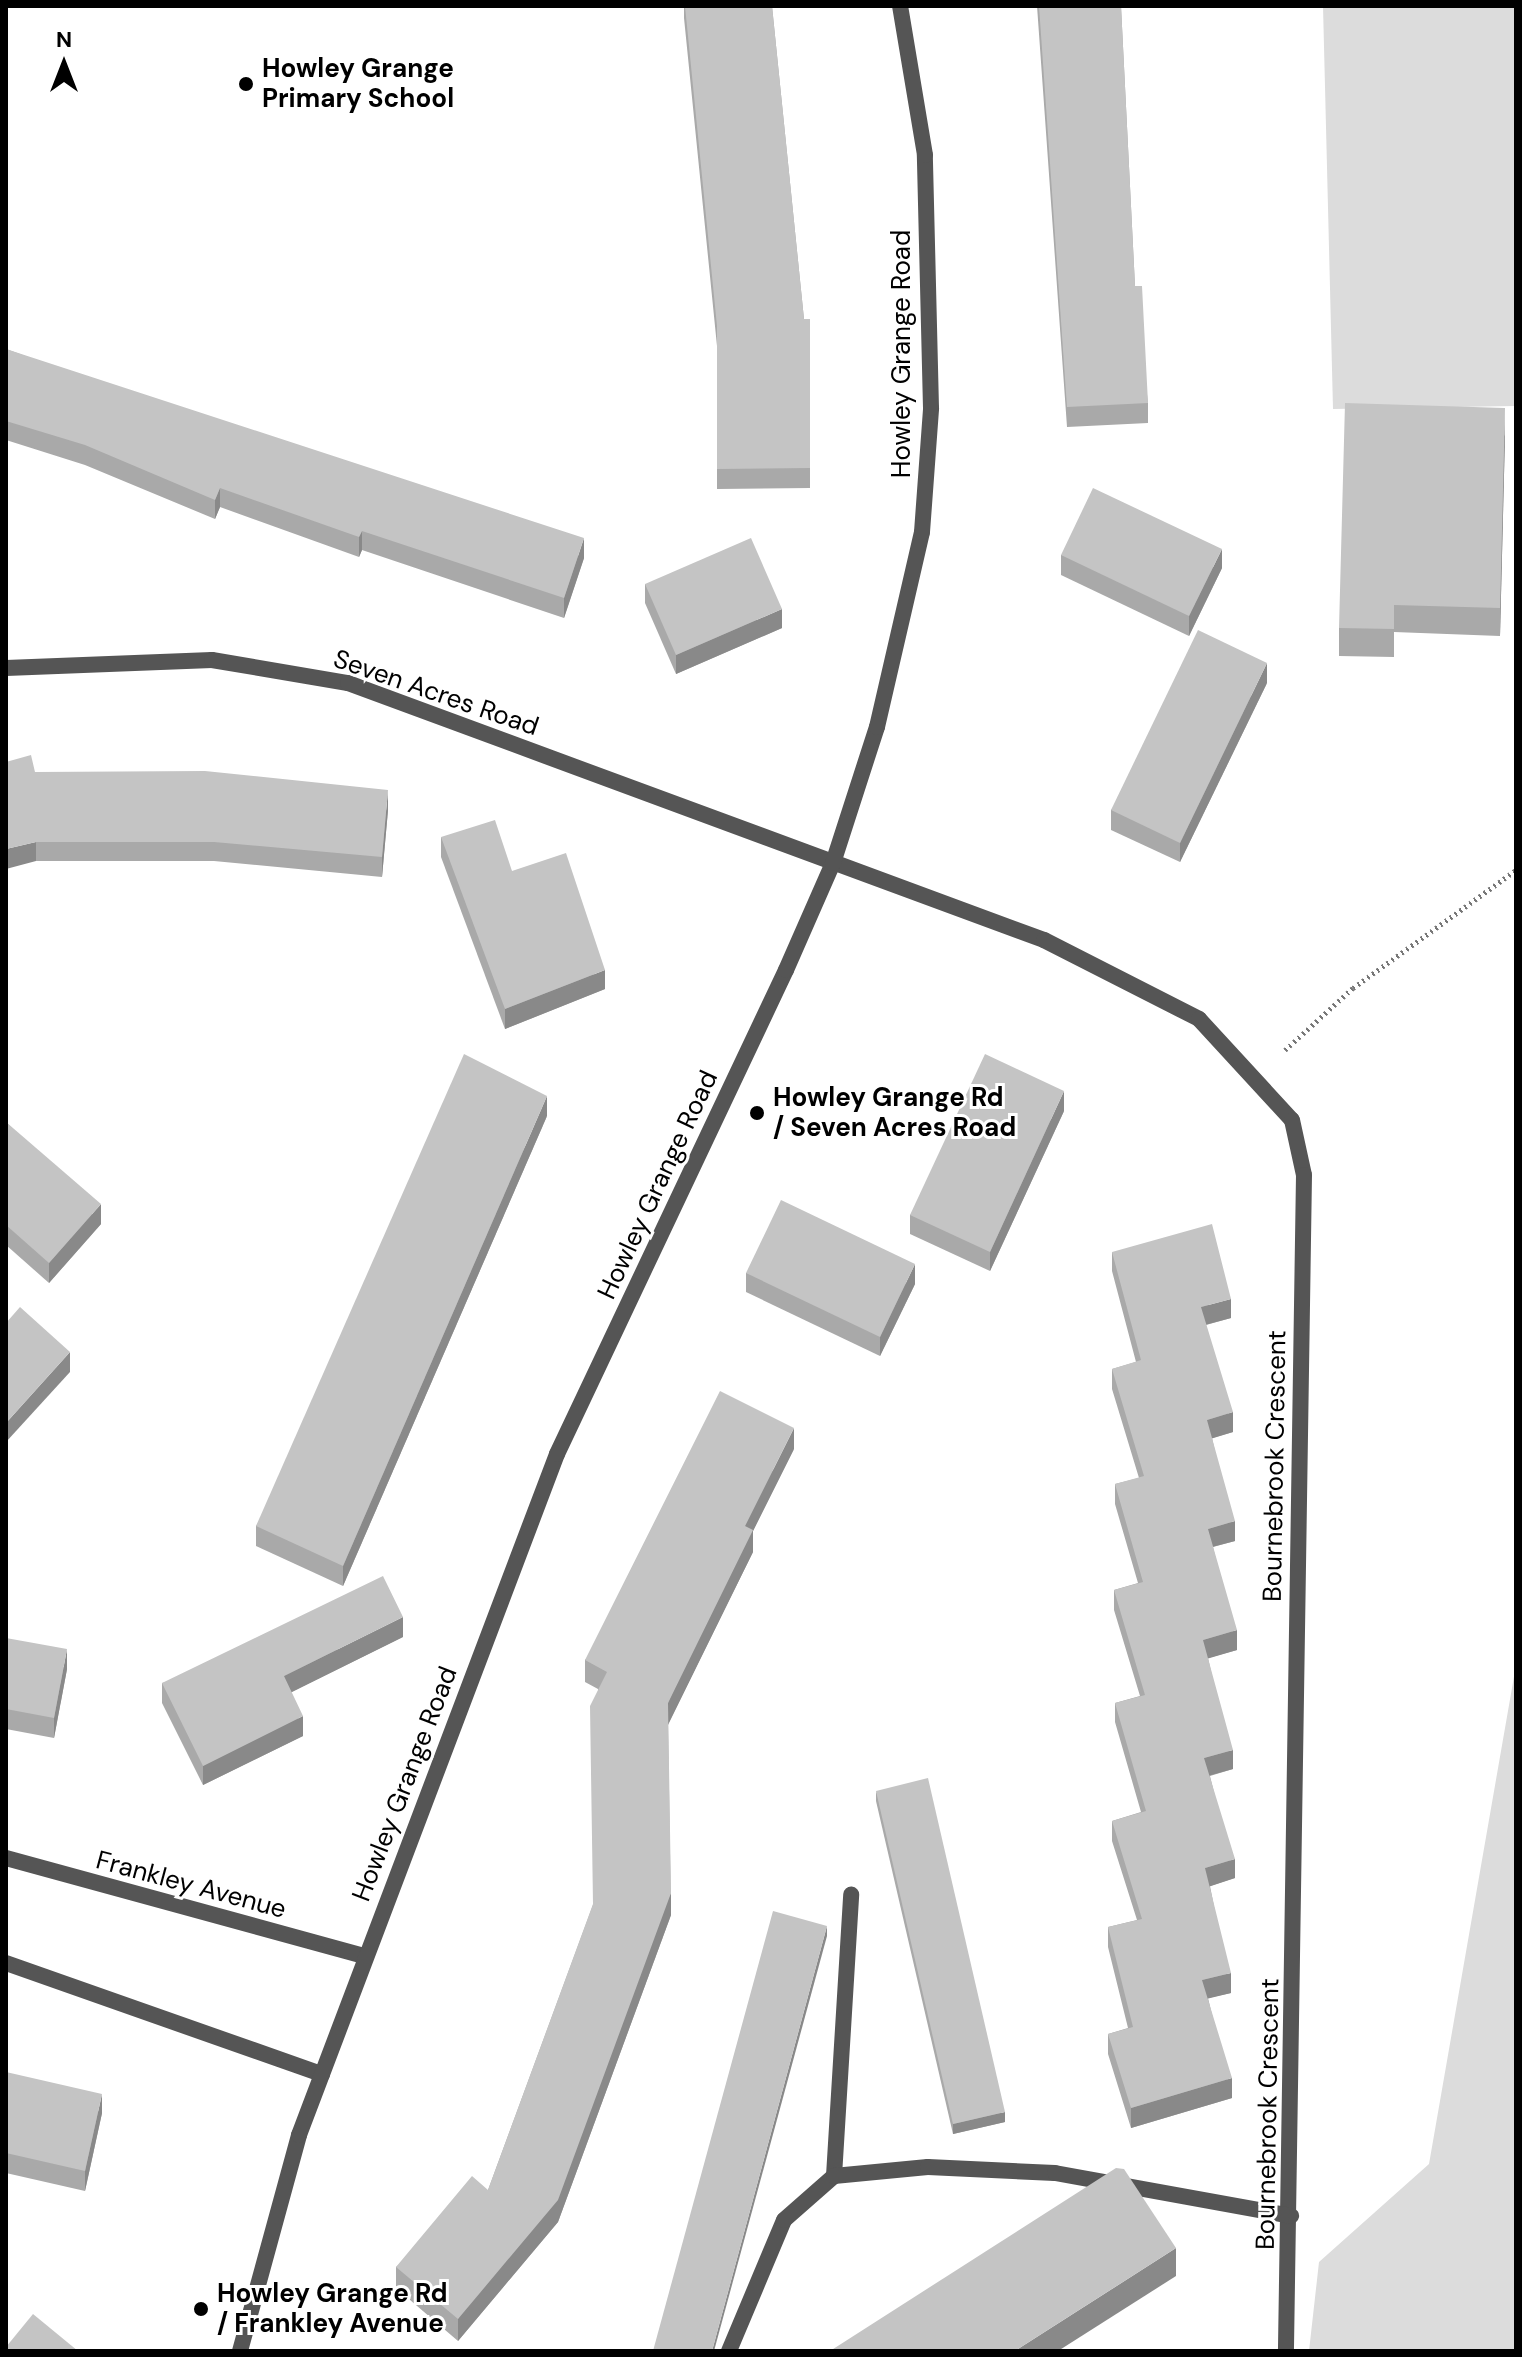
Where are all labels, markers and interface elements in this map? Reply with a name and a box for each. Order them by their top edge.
north arrow [24,24,104,104]
text: N [56,25,72,54]
place label: Howley Grange Primary School [262,53,454,114]
marker: Howley Grange Primary School [237,75,255,93]
street label: Howley Grange Road [886,230,918,478]
street label: Seven Acres Road [329,643,543,743]
street label: Howley Grange Road [591,1066,725,1304]
place label: Howley Grange Rd / Seven Acres Road [773,1082,1016,1144]
marker: Howley Grange Rd / Seven Acres Road [748,1104,766,1122]
street label: Bournebrook Crescent [1257,1330,1293,1602]
street label: Howley Grange Road [346,1662,464,1906]
street label: Frankley Avenue [93,1845,289,1925]
street label: Bournebrook Crescent [1250,1978,1286,2250]
place label: Howley Grange Rd / Frankley Avenue [217,2278,448,2340]
marker: Howley Grange Rd / Frankley Avenue [192,2300,210,2318]

